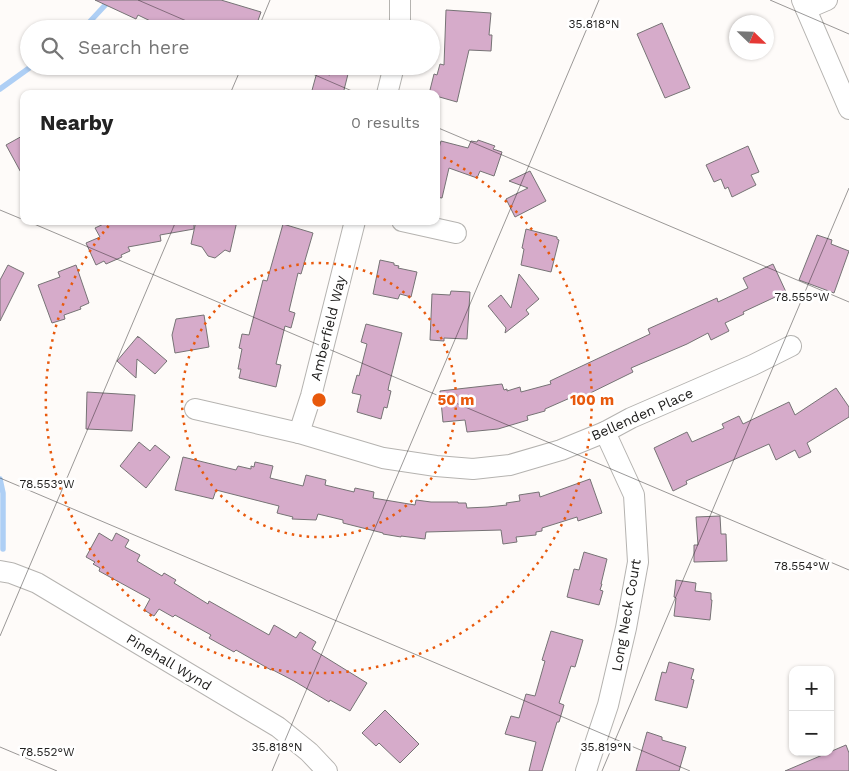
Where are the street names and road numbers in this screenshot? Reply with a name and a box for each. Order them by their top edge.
street label: Amberfield Way [307,273,349,382]
street label: Bellenden Place [589,384,695,444]
street label: Long Neck Court [608,557,644,672]
street label: Pinehall Wynd [124,630,214,694]

